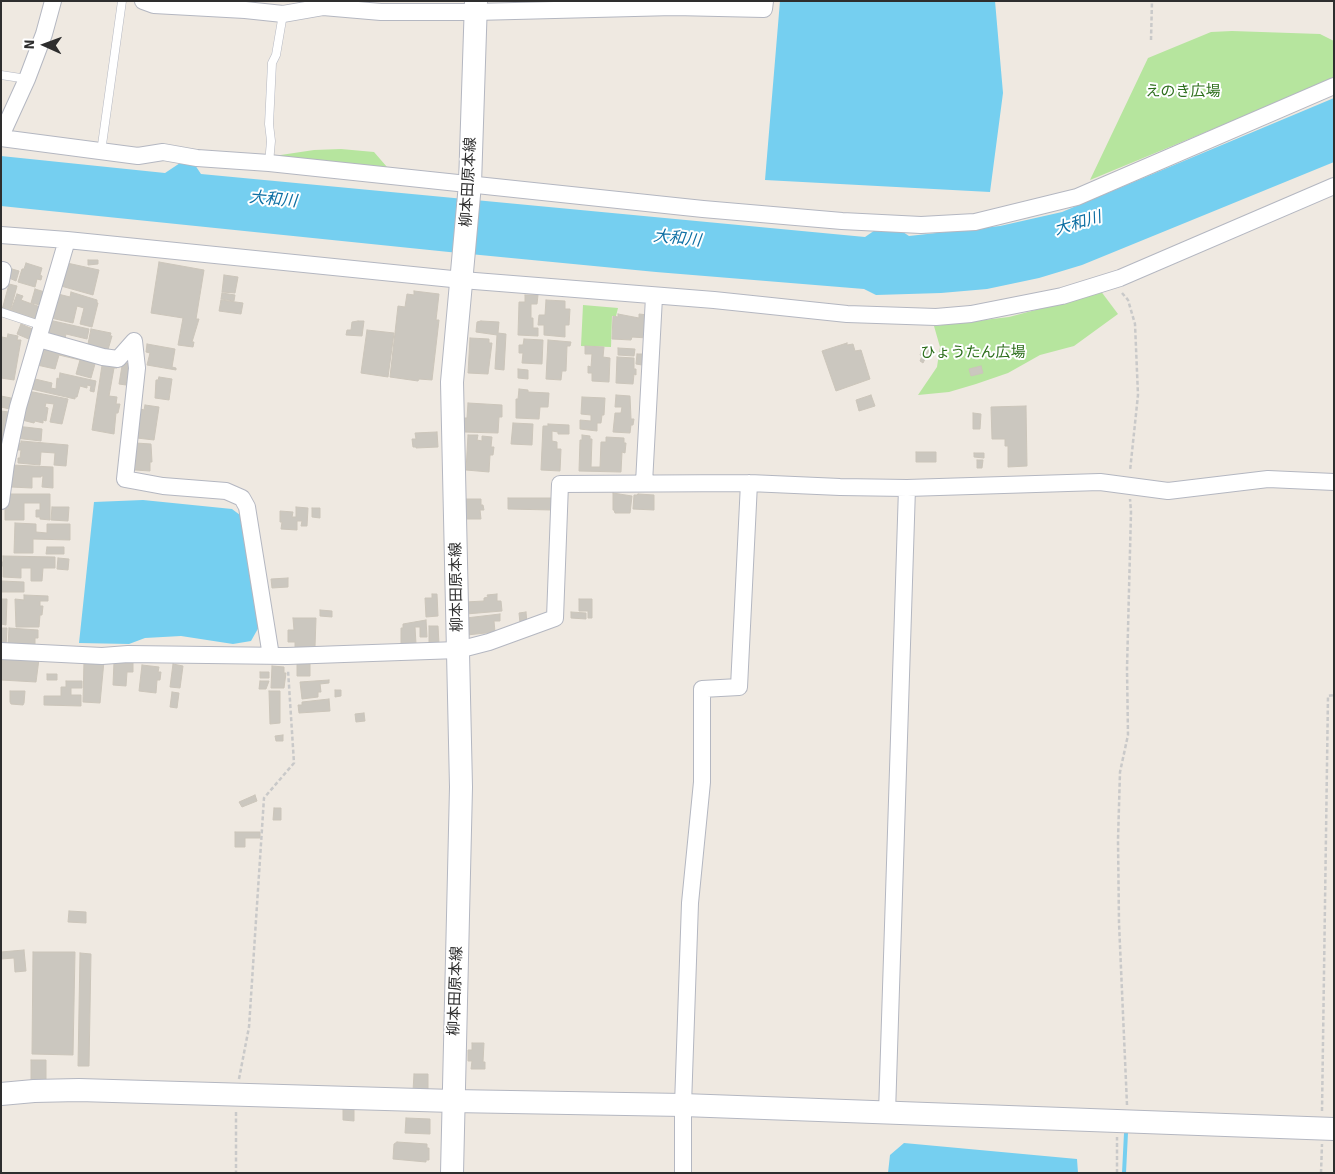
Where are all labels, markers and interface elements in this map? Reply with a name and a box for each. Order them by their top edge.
north arrow [20,20,70,70]
text: N [21,39,38,50]
park label: えのき広場 [1146,83,1220,101]
street label: 柳本田原本線 [458,137,480,227]
water label: 大和川 [248,188,298,212]
water label: 大和川 [1052,208,1104,240]
water label: 大和川 [652,227,702,251]
park label: ひょうたん広場 [921,344,1025,362]
street label: 柳本田原本線 [447,542,467,632]
street label: 柳本田原本線 [445,946,467,1036]

